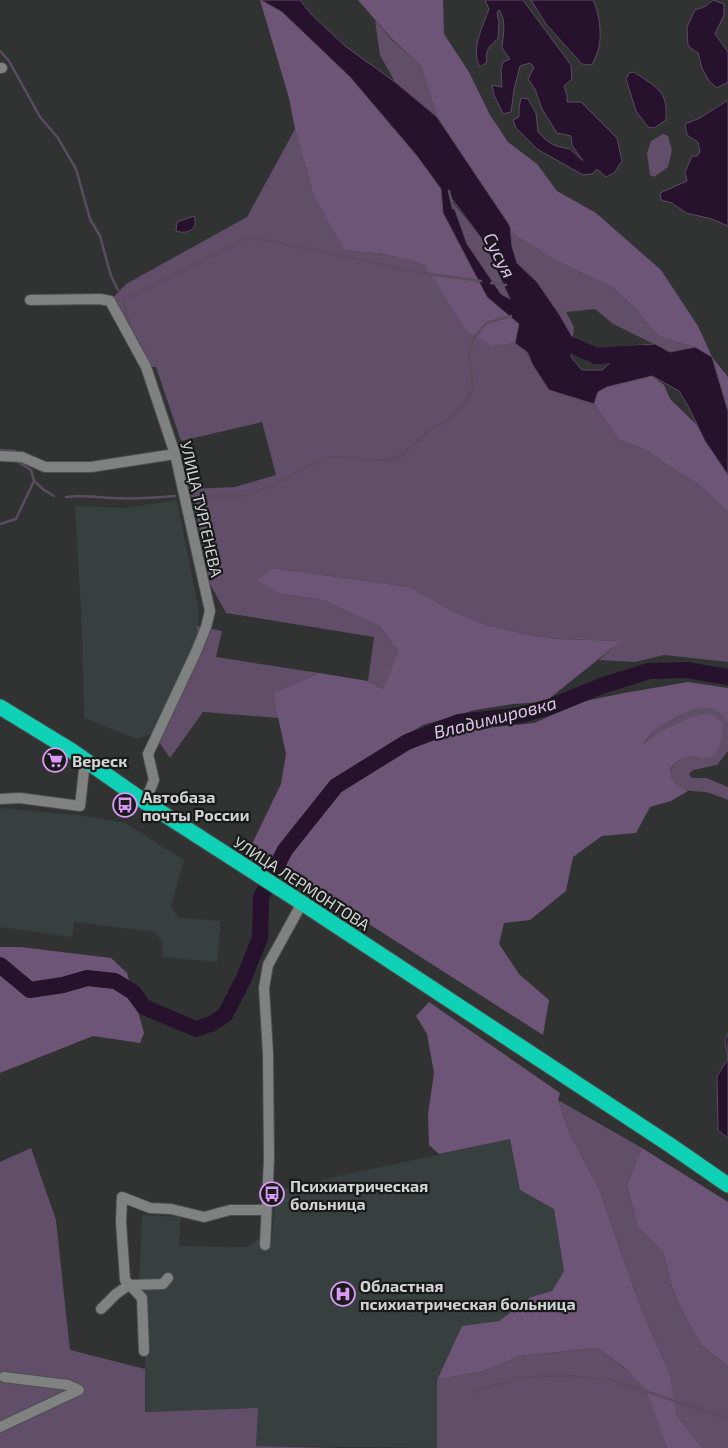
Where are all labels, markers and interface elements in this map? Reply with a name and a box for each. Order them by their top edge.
water label: Сусуя [479,229,521,281]
street label: УЛИЦА ТУРГЕНЕВА [177,439,227,579]
water label: Владимировка [431,691,559,743]
supermarket icon: Вереск [42,747,68,773]
place label: Вереск [72,751,127,770]
place label: Автобаза почты России [142,787,249,824]
bus stop icon: Автобаза почты России [112,792,138,818]
street label: УЛИЦА ЛЕРМОНТОВА [230,832,374,934]
place label: Психиатрическая больница [290,1176,428,1213]
bus stop icon: Психиатрическая больница [259,1181,285,1207]
place label: Областная психиатрическая больница [360,1276,576,1313]
hospital icon: Областная психиатрическая больница [330,1281,356,1307]

